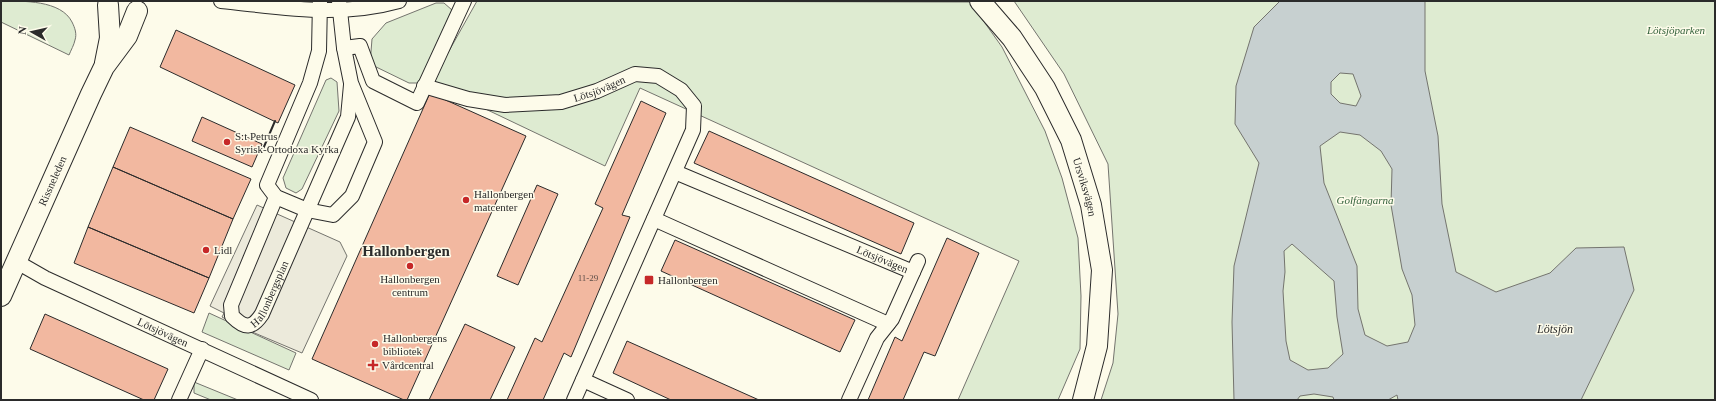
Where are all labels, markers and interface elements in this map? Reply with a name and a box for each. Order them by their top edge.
north arrow [12,12,52,52]
park label: Lötsjöparken [1646,24,1706,36]
text: N [16,26,29,35]
street label: Lötsjövägen [572,73,627,104]
place label: S:t Petrus Syrisk-Ortodoxa Kyrka [235,130,339,155]
marker: S:t Petrus Syrisk-Ortodoxa Kyrka [222,137,232,147]
street label: Rissneleden [36,154,69,208]
street label: Ursviksvägen [1071,156,1099,218]
place label: Hallonbergen matcenter [474,188,534,213]
park label: Golfängarna [1337,194,1394,206]
marker: Hallonbergen matcenter [461,195,471,205]
district label: Hallonbergen [362,243,450,259]
street label: Lötsjövägen [855,243,910,275]
place label: Lidl [214,244,232,256]
marker: Lidl [201,245,211,255]
street label: Hallonbergsplan [248,258,291,330]
marker: Hallonbergen centrum [405,261,415,271]
place label: Hallonbergen centrum [380,273,440,298]
house number: 11-29 [578,273,599,283]
marker: Hallonbergen [643,274,655,286]
place label: Hallonbergen [658,274,718,286]
street label: Lötsjövägen [136,315,191,349]
water label: Lötsjön [1536,322,1573,336]
place label: Hallonbergens bibliotek [383,332,447,357]
marker: Hallonbergens bibliotek [370,339,380,349]
marker: Vårdcentral [367,359,379,371]
place label: Vårdcentral [382,359,434,371]

